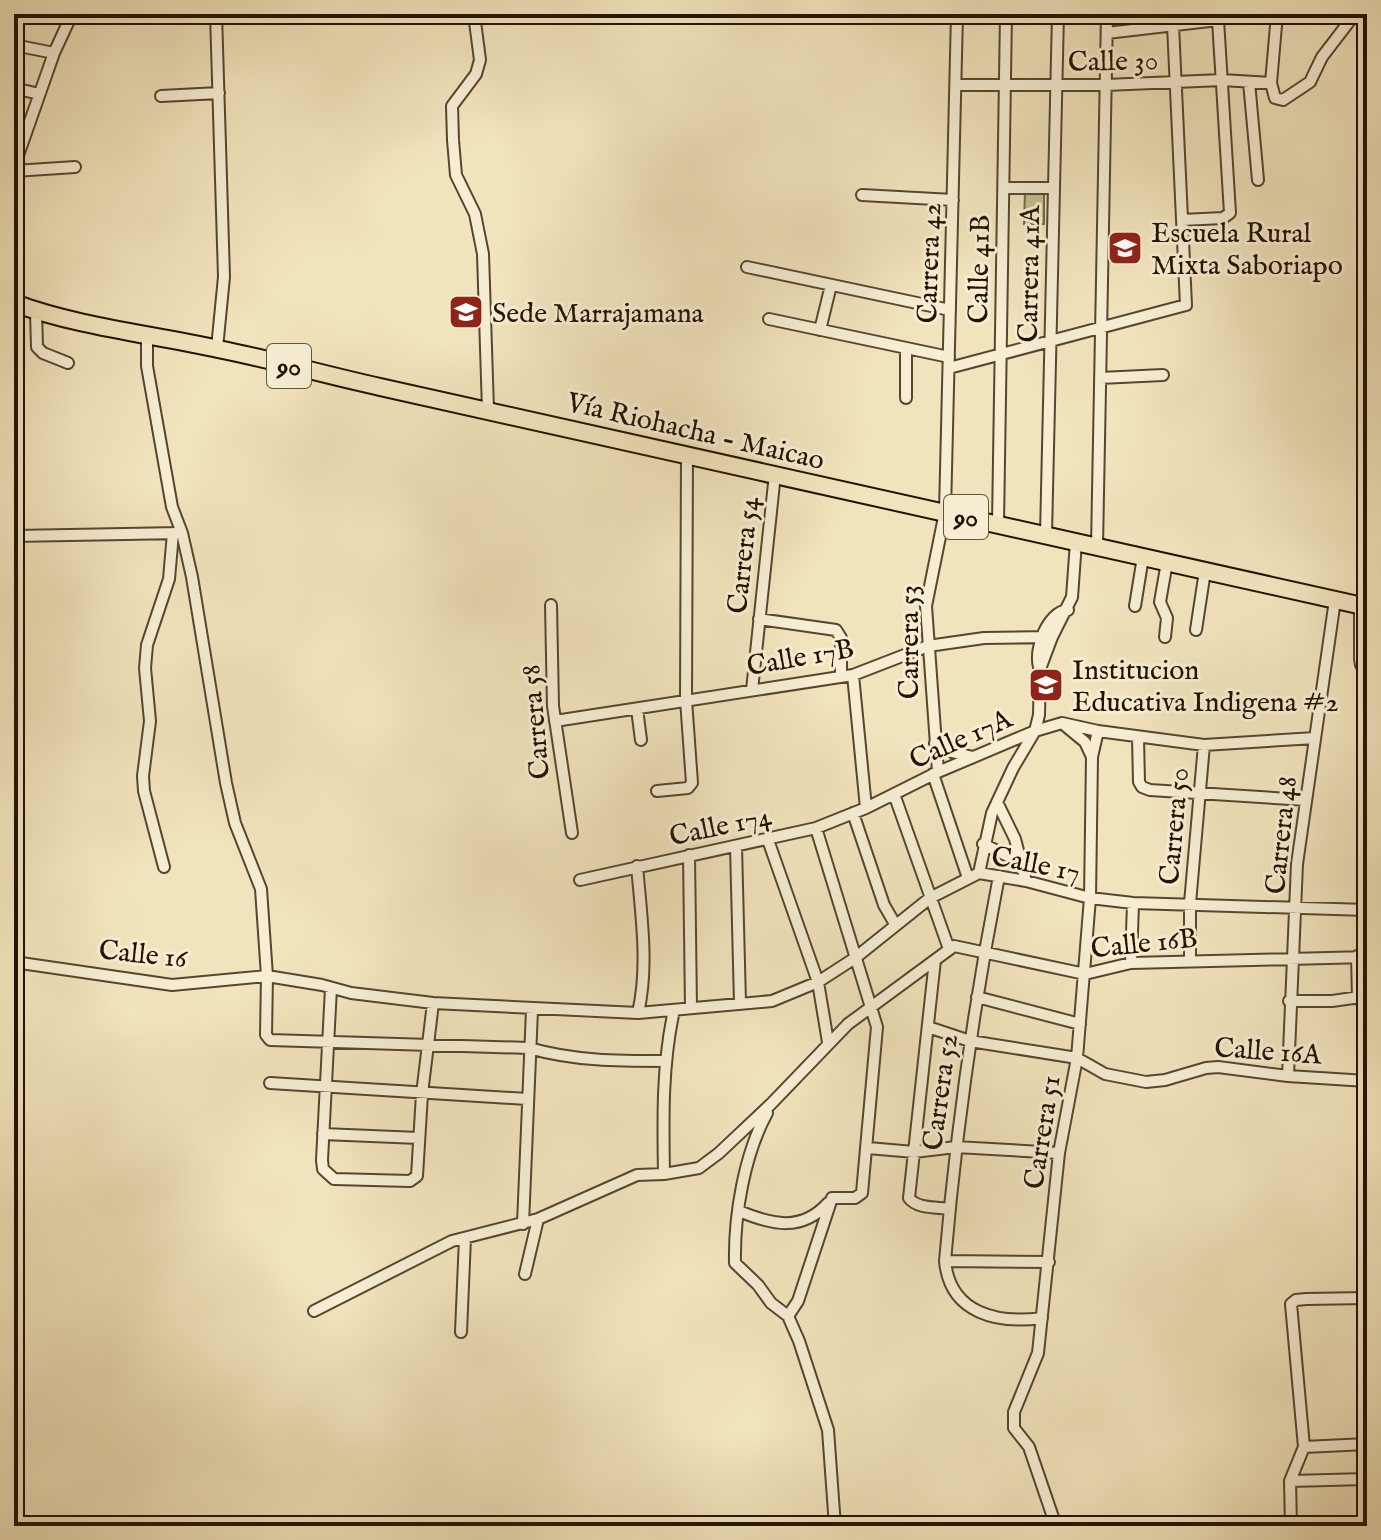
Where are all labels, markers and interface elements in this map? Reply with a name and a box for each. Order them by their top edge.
street label: Calle 30 [1067,44,1159,81]
street label: Carrera 42 [911,202,950,324]
street label: Carrera 41A [1012,204,1049,343]
street label: Calle 41B [962,214,999,324]
place label: Escuela Rural Mixta Saboriapo [1151,217,1343,284]
school or university icon: Escuela Rural Mixta Saboriapo [1106,229,1144,267]
school or university icon: Sede Marrajamana [447,293,485,331]
place label: Sede Marrajamana [492,297,705,332]
road number: 90 [267,344,311,388]
street label: Vía Riohacha - Maicao [562,386,828,479]
street label: Carrera 54 [721,495,768,616]
road number: 90 [944,495,988,539]
street label: Carrera 53 [893,585,928,699]
street label: Calle 17B [744,632,857,685]
place label: Institucion Educativa Indigena #2 [1072,654,1339,721]
street label: Carrera 58 [514,663,559,781]
school or university icon: Institucion Educativa Indigena #2 [1027,666,1065,704]
street label: Calle 17A [904,702,1019,778]
street label: Carrera 50 [1153,766,1198,886]
street label: Carrera 48 [1259,774,1306,896]
street label: Calle 174 [666,800,775,855]
street label: Calle 17 [988,840,1083,891]
street label: Calle 16B [1089,921,1199,967]
street label: Calle 16 [97,933,190,978]
street label: Calle 16A [1213,1031,1324,1074]
street label: Carrera 52 [916,1032,967,1153]
street label: Carrera 51 [1017,1073,1070,1192]

